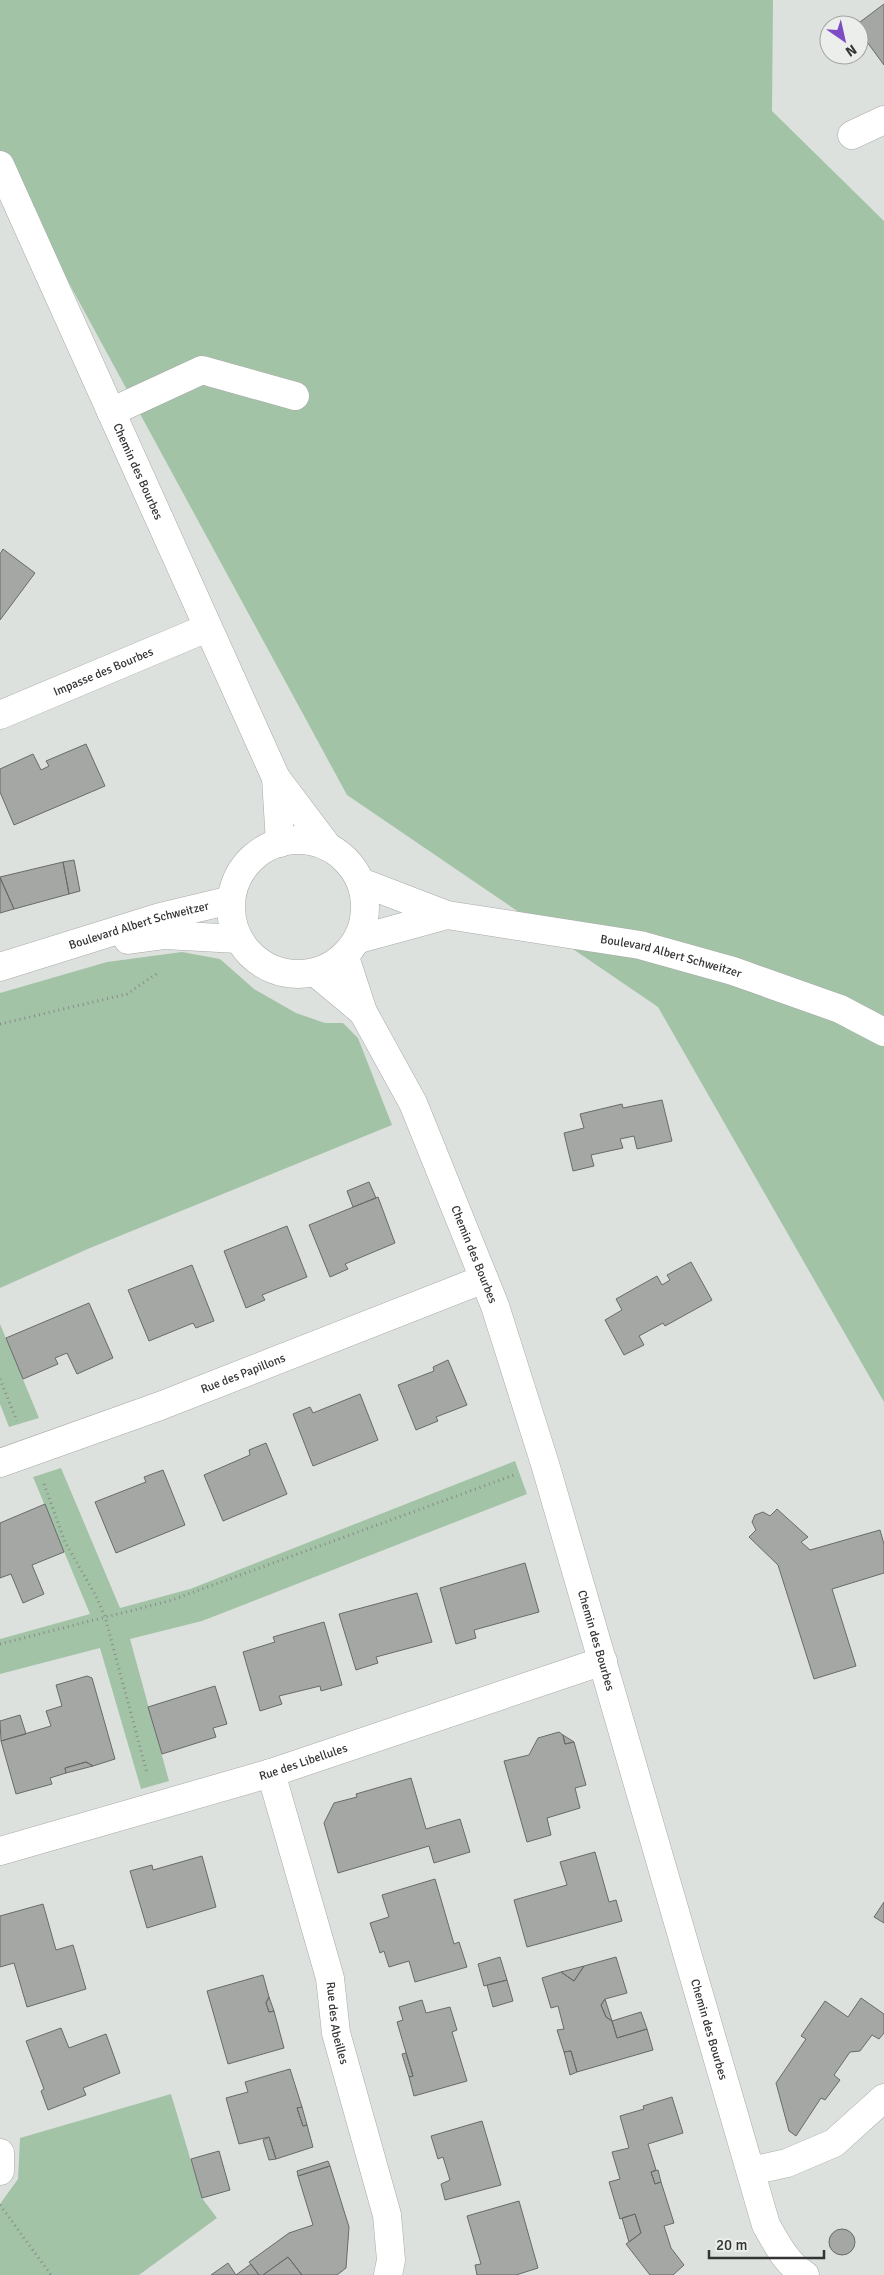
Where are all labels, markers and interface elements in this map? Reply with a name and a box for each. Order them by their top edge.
north arrow [819,15,869,65]
text: N [842,41,860,60]
street label: Chemin des Bourbes [110,421,166,522]
street label: Impasse des Bourbes [51,644,156,699]
street label: Boulevard Albert Schweitzer [67,898,211,953]
street label: Boulevard Albert Schweitzer [599,931,744,981]
street label: Chemin des Bourbes [448,1203,501,1306]
street label: Rue des Papillons [199,1350,287,1397]
street label: Chemin des Bourbes [574,1588,618,1693]
street label: Rue des Libellules [257,1740,349,1784]
street label: Chemin des Bourbes [687,1977,731,2081]
street label: Rue des Abeilles [323,1981,352,2066]
scale bar [709,2228,824,2260]
text: 20 m [716,2236,747,2254]

